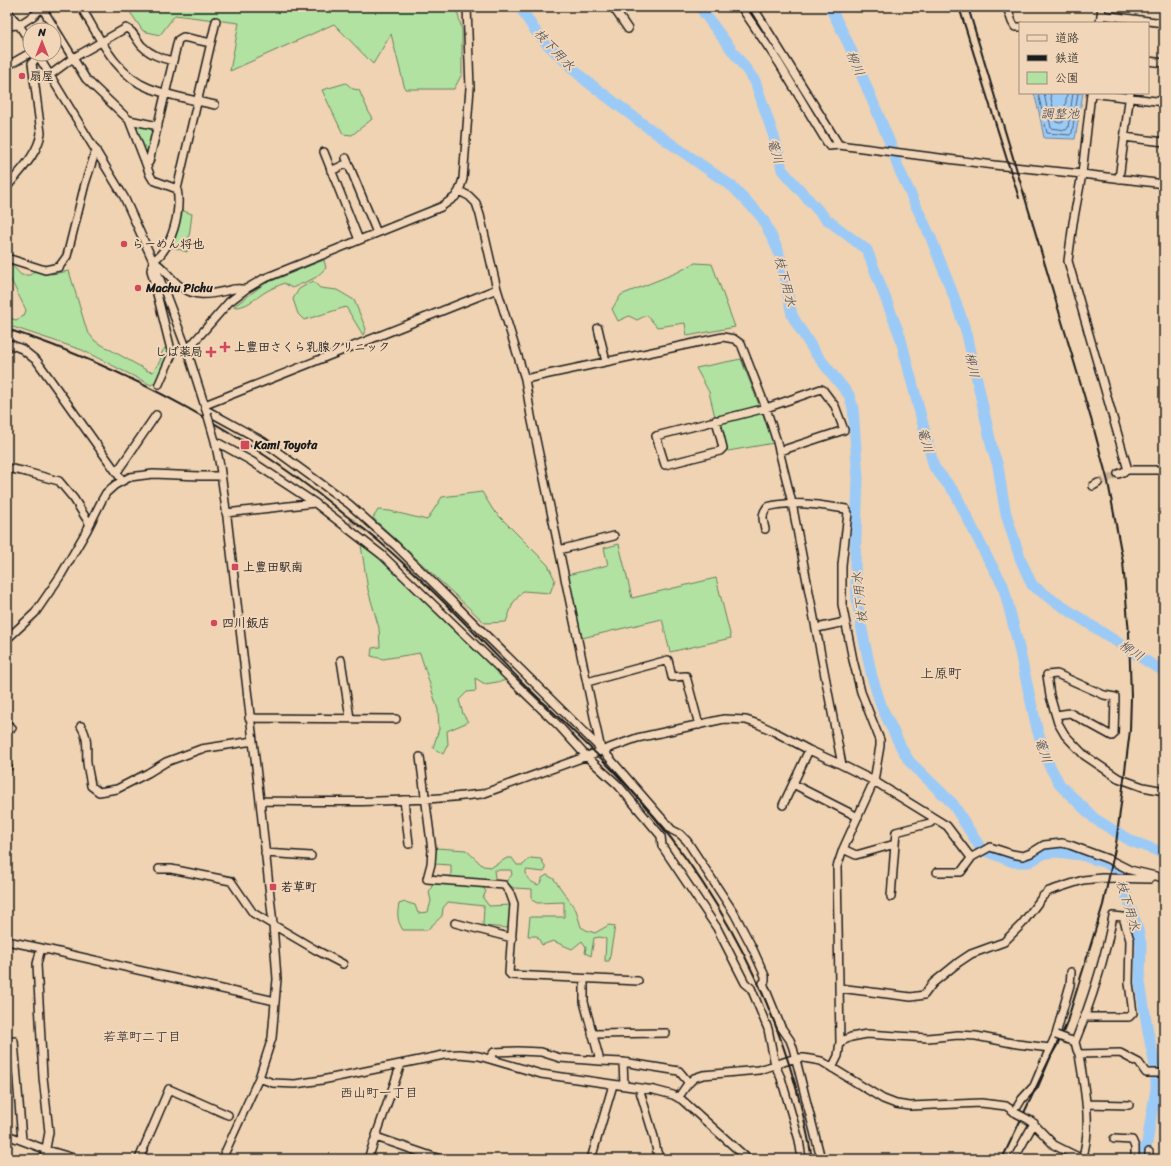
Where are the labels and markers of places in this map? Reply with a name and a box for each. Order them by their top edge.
place label: 扇屋 [30,65,54,87]
marker: 扇屋 [17,71,27,81]
place label: らーめん将也 [132,233,204,255]
marker: らーめん将也 [119,239,129,249]
place label: Machu Pichu [145,277,213,299]
marker: Machu Pichu [133,283,143,293]
place label: 上豊田さくら乳腺クリニック [234,336,390,358]
place label: しば薬局 [155,341,203,363]
marker: 上豊田さくら乳腺クリニック [219,341,231,353]
marker: しば薬局 [206,347,216,357]
place label: Kami Toyota [253,434,318,456]
marker: Kami Toyota [239,439,251,451]
place label: 上豊田駅南 [243,556,303,578]
marker: 上豊田駅南 [230,562,240,572]
place label: 四川飯店 [222,612,270,634]
marker: 四川飯店 [209,618,219,628]
place label: 若草町 [281,876,317,898]
marker: 若草町 [268,882,278,892]

